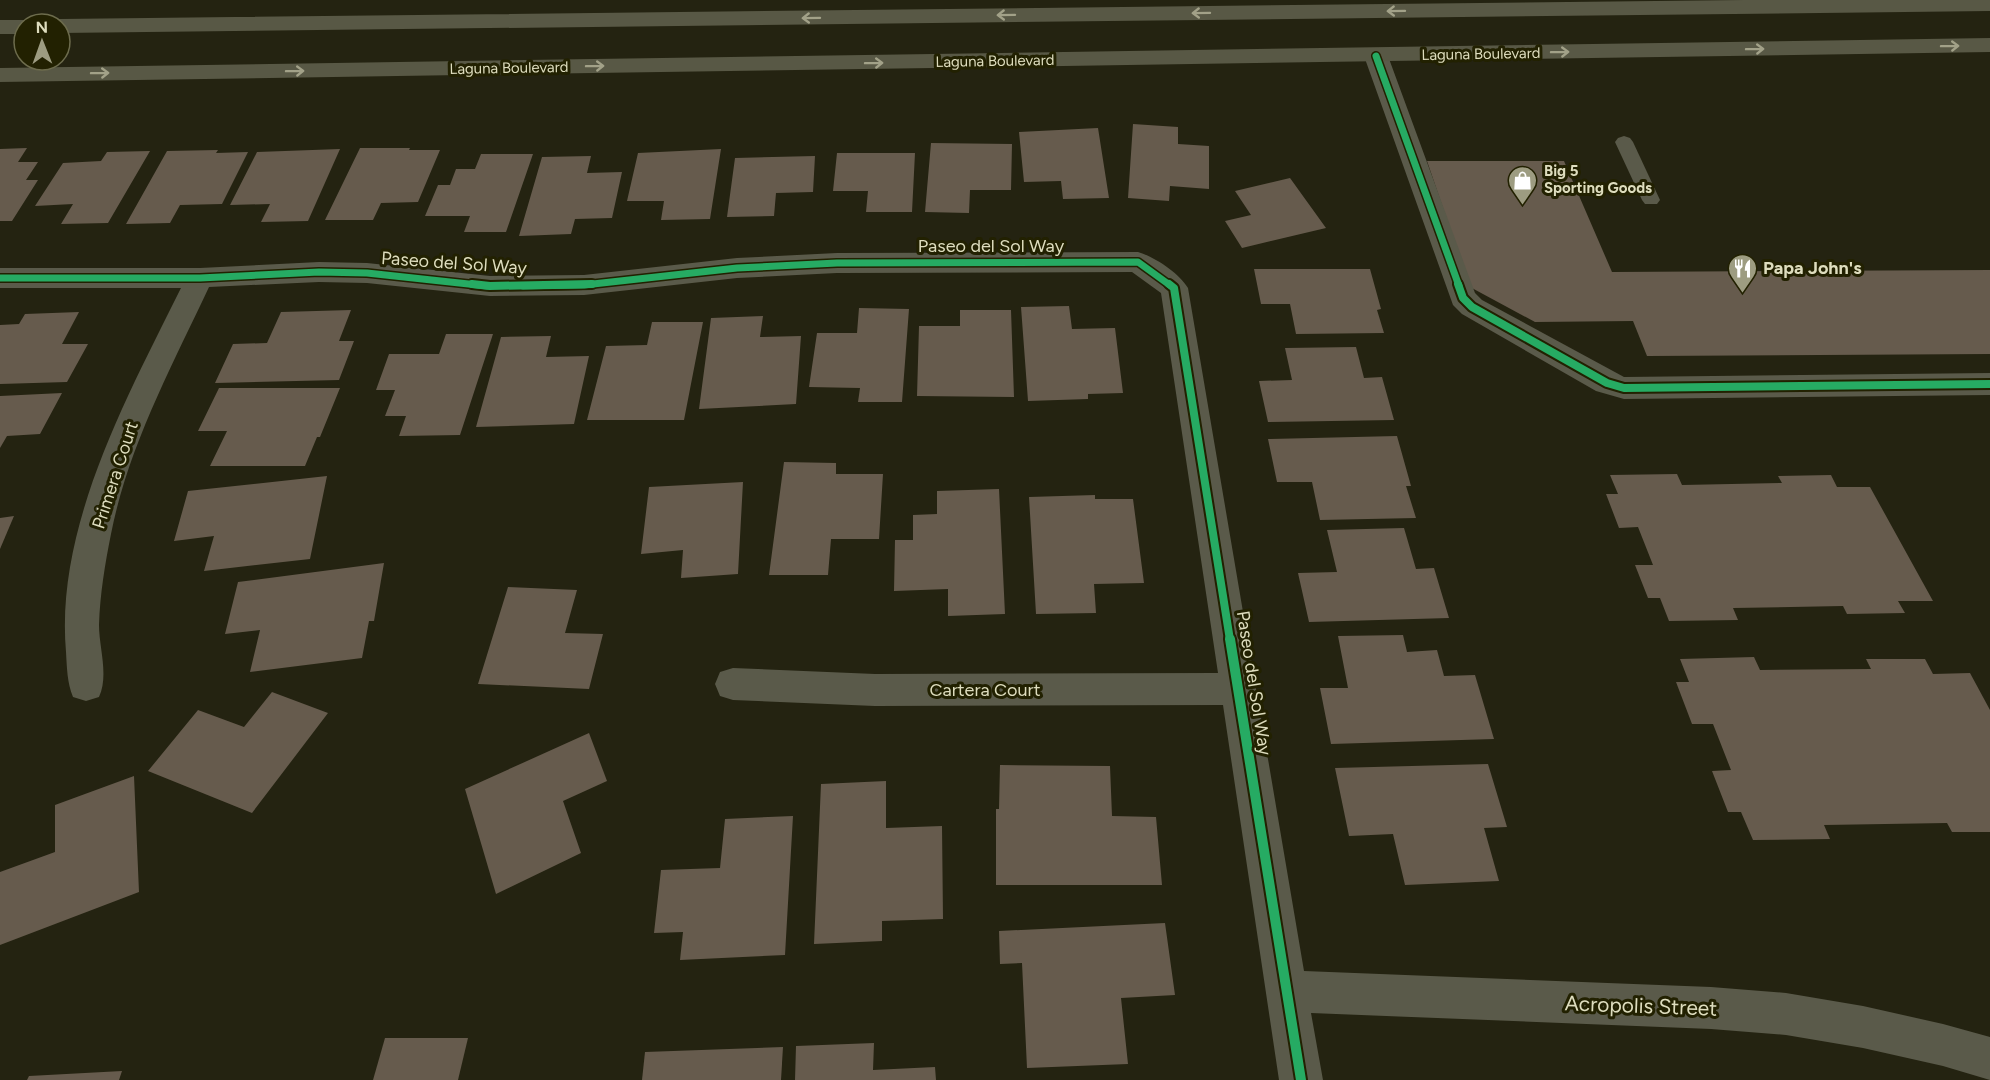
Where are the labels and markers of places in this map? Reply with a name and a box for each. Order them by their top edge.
place label: Big 5 Sporting Goods [1544,162,1652,197]
shop icon: Big 5 Sporting Goods [1507,164,1539,206]
restaurant icon: Papa John's [1726,252,1758,294]
place label: Papa John's [1763,257,1862,279]

